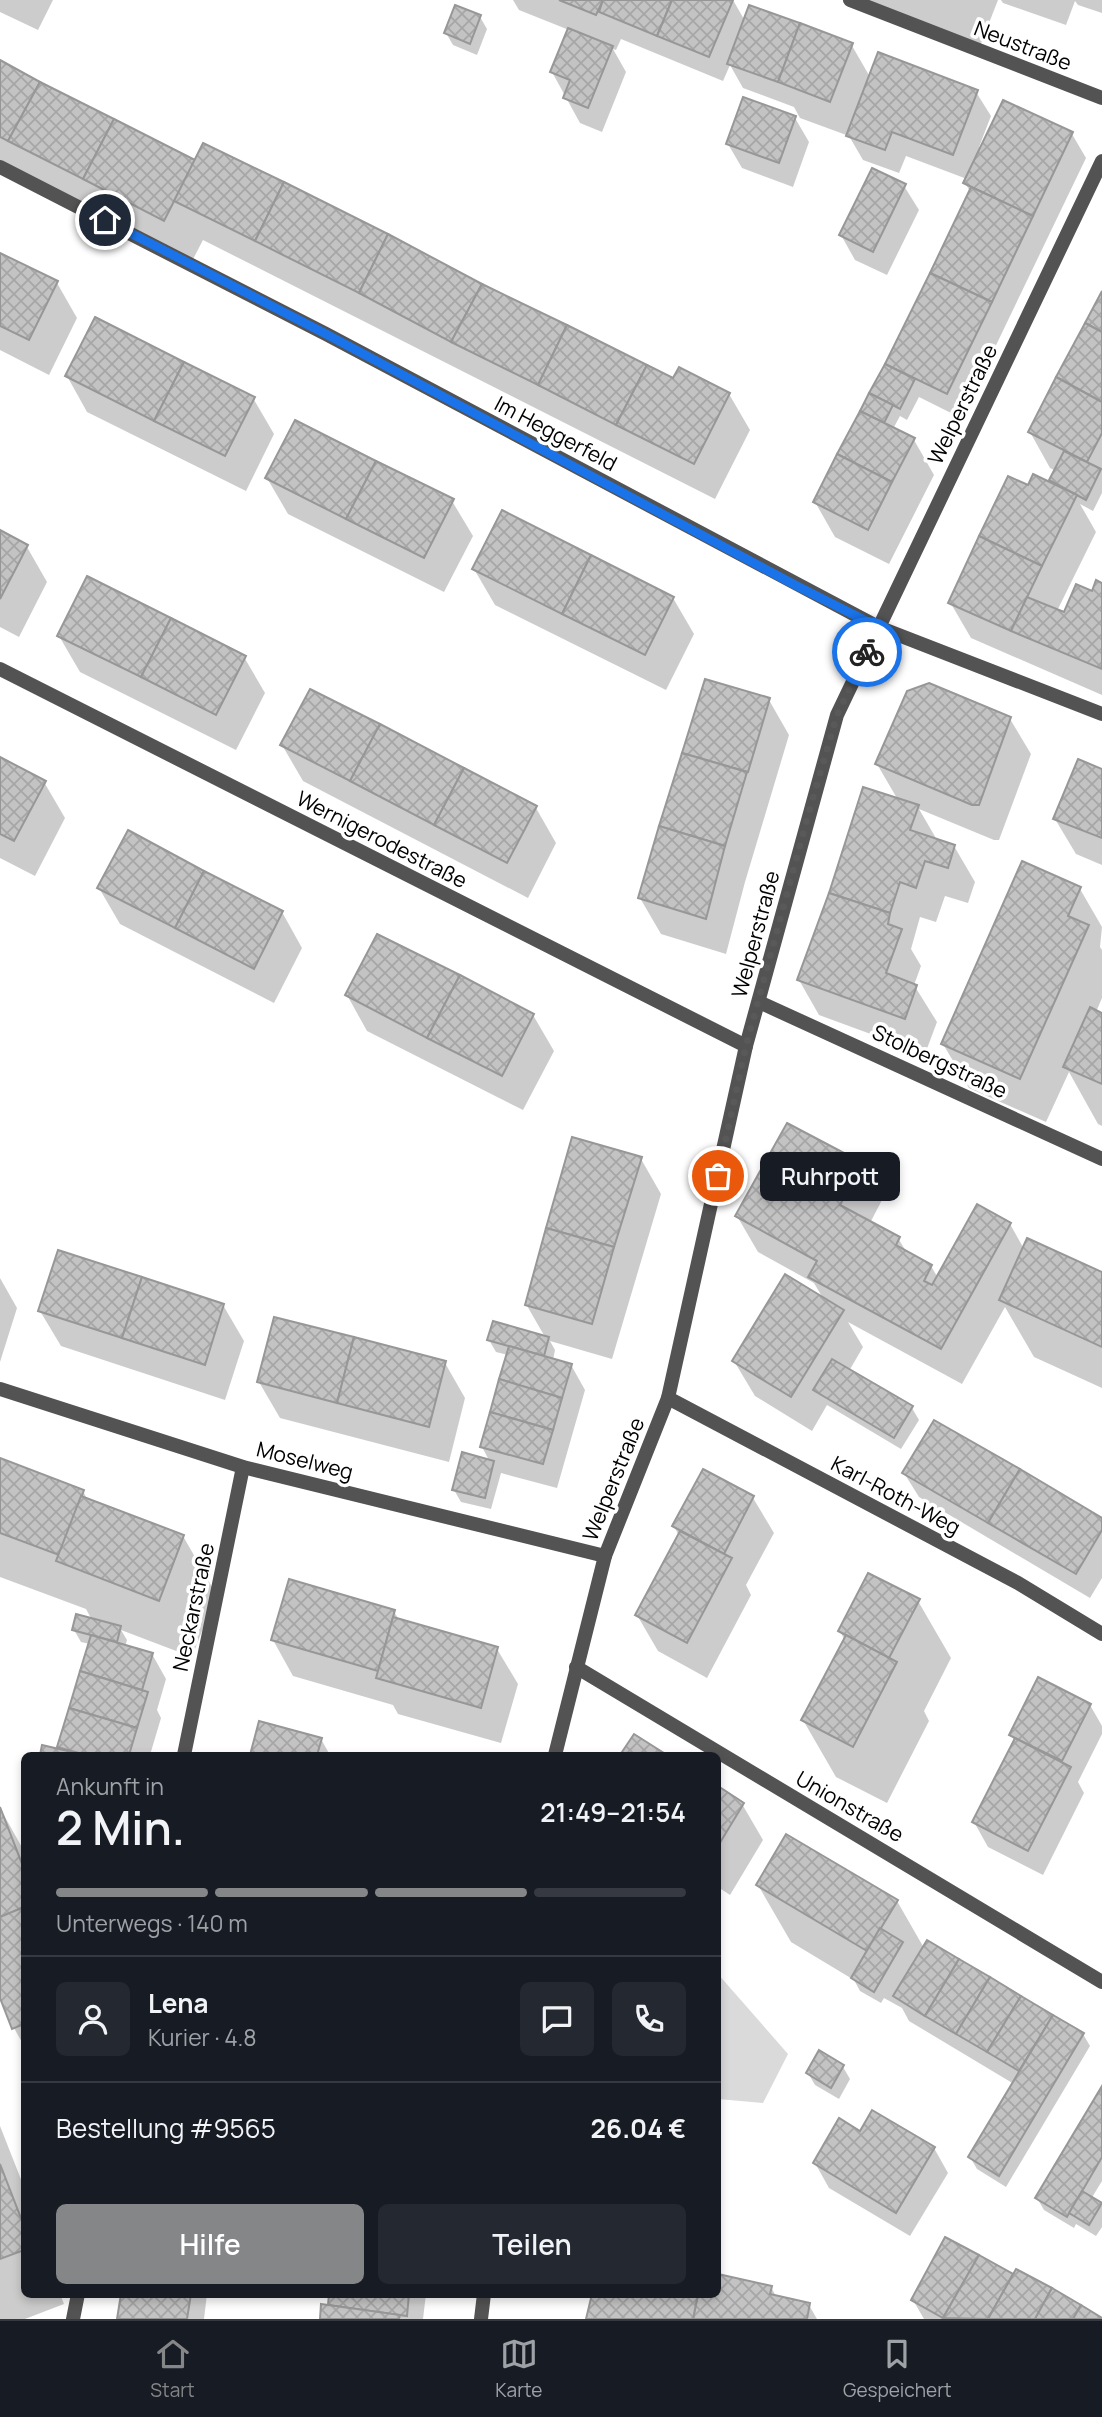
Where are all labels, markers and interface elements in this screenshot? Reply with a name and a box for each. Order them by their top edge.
street label: Neustraße [970,14,1076,76]
pin [75,190,135,250]
icon: home [86,201,124,239]
street label: Welperstraße [921,339,1003,469]
street label: Im Heggerfeld [490,389,622,477]
courier [832,617,902,687]
icon: bike [848,633,886,671]
street label: Wernigerodestraße [292,784,472,894]
street label: Welperstraße [725,867,785,1001]
street label: Stolbergstraße [868,1018,1012,1104]
pin [688,1146,748,1206]
callout: Ruhrpott [760,1152,900,1200]
icon: bag [699,1157,737,1195]
text: Ruhrpott [781,1160,879,1192]
street label: Welperstraße [576,1413,650,1545]
street label: Moselweg [254,1434,356,1486]
street label: Karl-Roth-Weg [826,1449,966,1541]
street label: Neckarstraße [166,1540,220,1674]
street label: Unionstraße [791,1764,909,1848]
text: Ankunft in [56,1770,164,1802]
text: 21:49–21:54 [540,1794,686,1830]
text: 2 Min. [56,1796,185,1859]
text: Unterwegs · 140 m [56,1907,248,1939]
button: person [56,1982,130,2056]
button: chat [520,1982,594,2056]
button: phone [612,1982,686,2056]
text: Lena [148,1985,208,2021]
text: Kurier · 4.8 [148,2021,257,2053]
text: Bestellung #9565 [56,2110,276,2146]
text: 26.04 € [591,2110,686,2146]
button: Hilfe [56,2204,364,2284]
button: Teilen [378,2204,686,2284]
tab: Start [150,2335,195,2403]
tab: Karte [495,2335,542,2403]
tab: Gespeichert [843,2335,952,2403]

